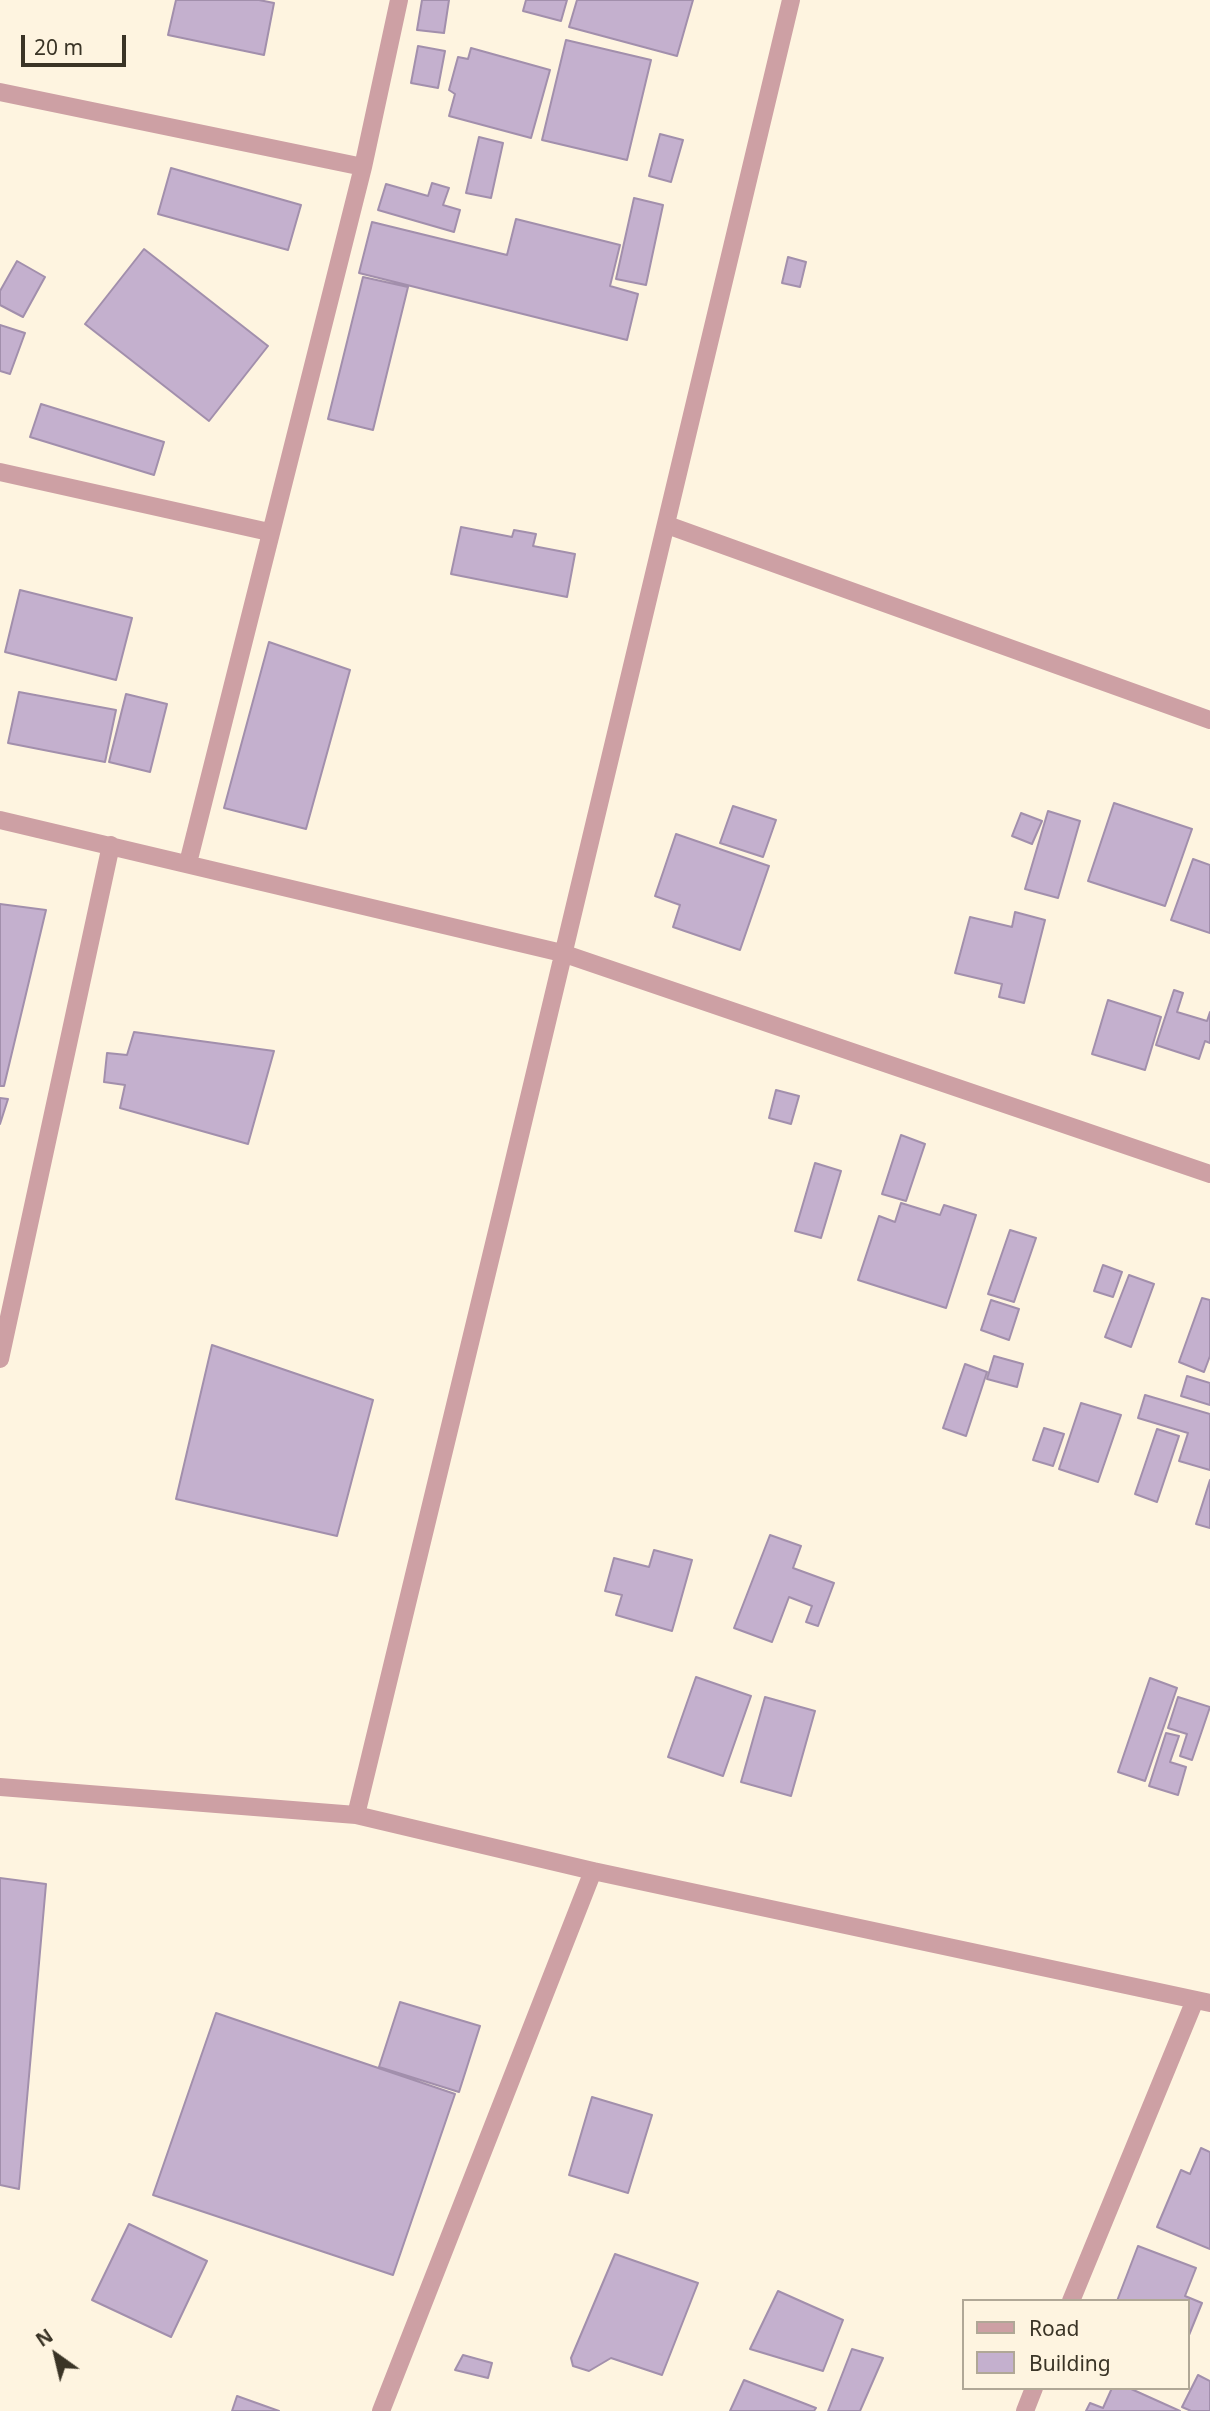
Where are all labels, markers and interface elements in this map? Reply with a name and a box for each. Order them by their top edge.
scale bar [24,21,130,65]
text: 20 m [34,33,83,61]
legend [962,2299,1189,2390]
text: Road [1029,2314,1079,2342]
north arrow [21,2320,91,2390]
text: N [31,2322,58,2353]
text: Building [1029,2349,1111,2377]

